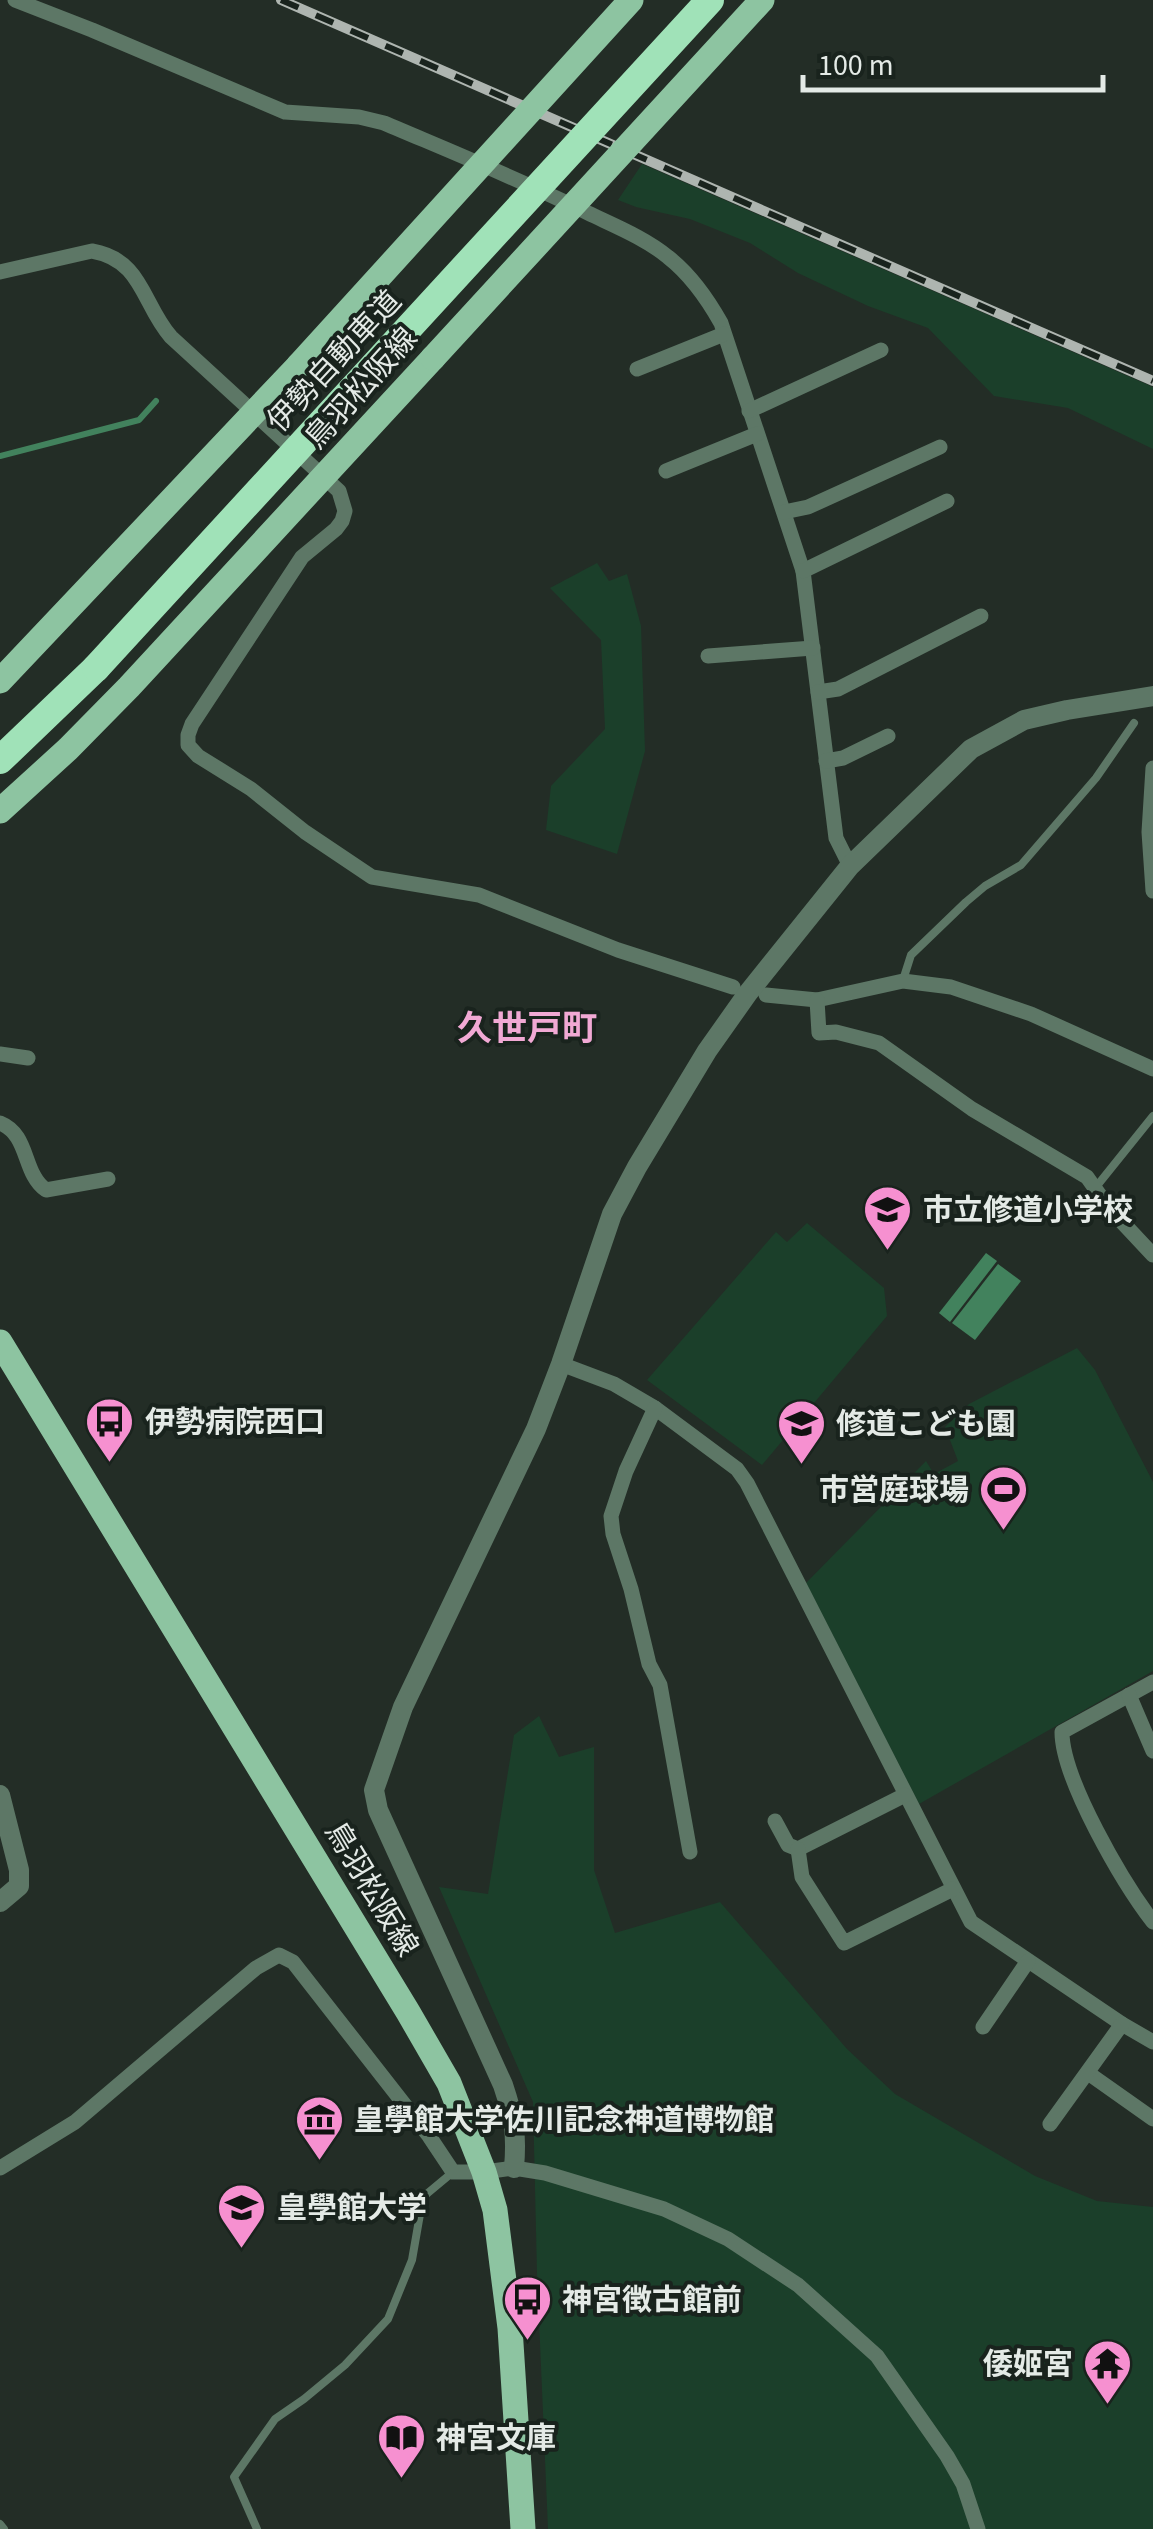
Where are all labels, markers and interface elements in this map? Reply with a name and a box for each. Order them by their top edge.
scale bar [803,30,1103,92]
text: 100 m [818,44,894,87]
street label: 伊勢自動車道 [257,281,411,442]
street label: 鳥羽松阪線 [295,318,428,458]
district label: 久世戸町 [457,1004,597,1054]
school or university icon: 市立修道小学校 [862,1184,914,1252]
place label: 市立修道小学校 [923,1189,1133,1232]
bus stop icon: 伊勢病院西口 [84,1396,136,1464]
school or university icon: 修道こども園 [775,1398,827,1466]
place label: 伊勢病院西口 [145,1401,325,1444]
place label: 修道こども園 [836,1403,1016,1446]
sports icon: 市営庭球場 [978,1464,1030,1532]
place label: 市営庭球場 [819,1469,969,1512]
street label: 鳥羽松阪線 [315,1814,429,1965]
museum icon: 皇學館大学佐川記念神道博物館 [293,2094,345,2162]
place label: 皇學館大学佐川記念神道博物館 [354,2099,774,2142]
school or university icon: 皇學館大学 [216,2182,268,2250]
place label: 皇學館大学 [277,2187,427,2230]
bus stop icon: 神宮徴古館前 [501,2274,553,2342]
place label: 神宮徴古館前 [562,2279,742,2322]
temple icon: 倭姬宮 [1082,2338,1134,2406]
place label: 倭姬宮 [983,2343,1073,2386]
library icon: 神宮文庫 [375,2412,427,2480]
place label: 神宮文庫 [436,2417,556,2460]

